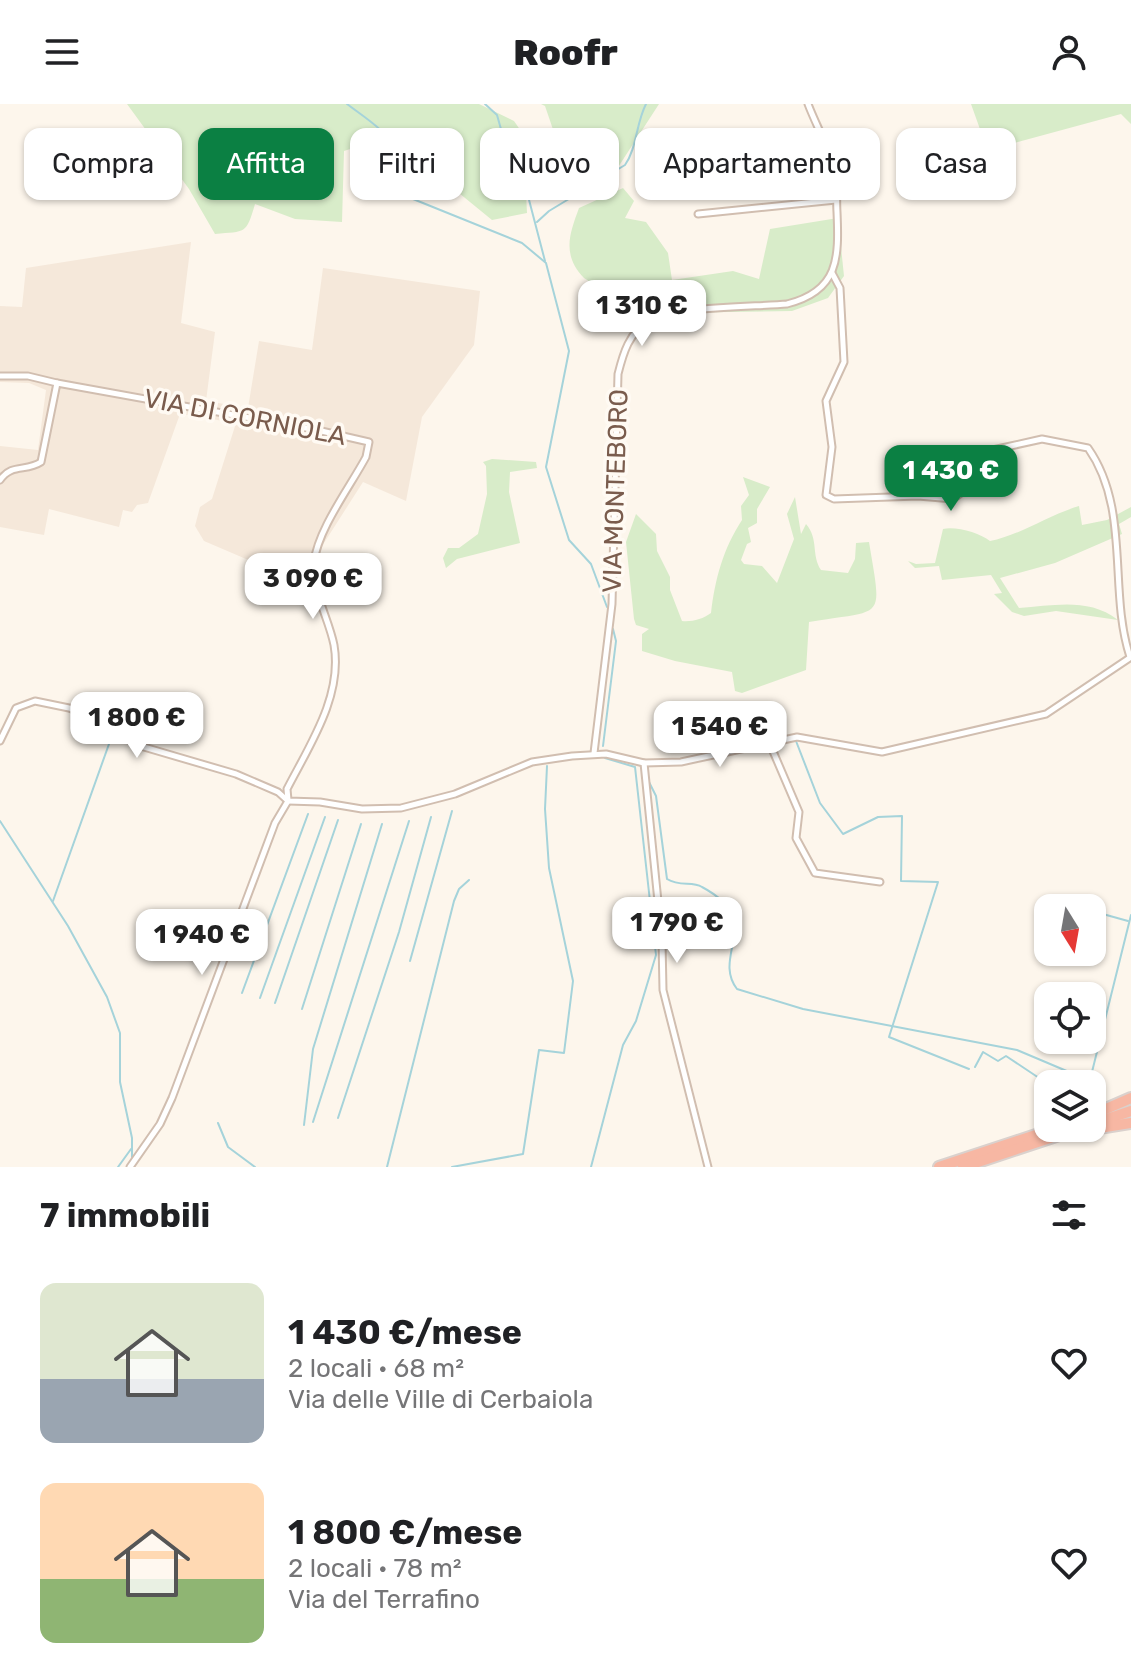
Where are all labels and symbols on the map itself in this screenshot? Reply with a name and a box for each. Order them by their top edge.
pin: 1 310 € [568,280,716,348]
street label: VIA DI CORNIOLA [141,383,349,452]
street label: VIA MONTEBORO [596,389,635,593]
pin: 1 430 € [877,445,1025,513]
pin: 3 090 € [239,553,387,621]
pin: 1 800 € [63,692,211,760]
pin: 1 540 € [646,701,794,769]
north arrow [1034,894,1106,966]
pin: 1 790 € [603,897,751,965]
pin: 1 940 € [128,909,276,977]

